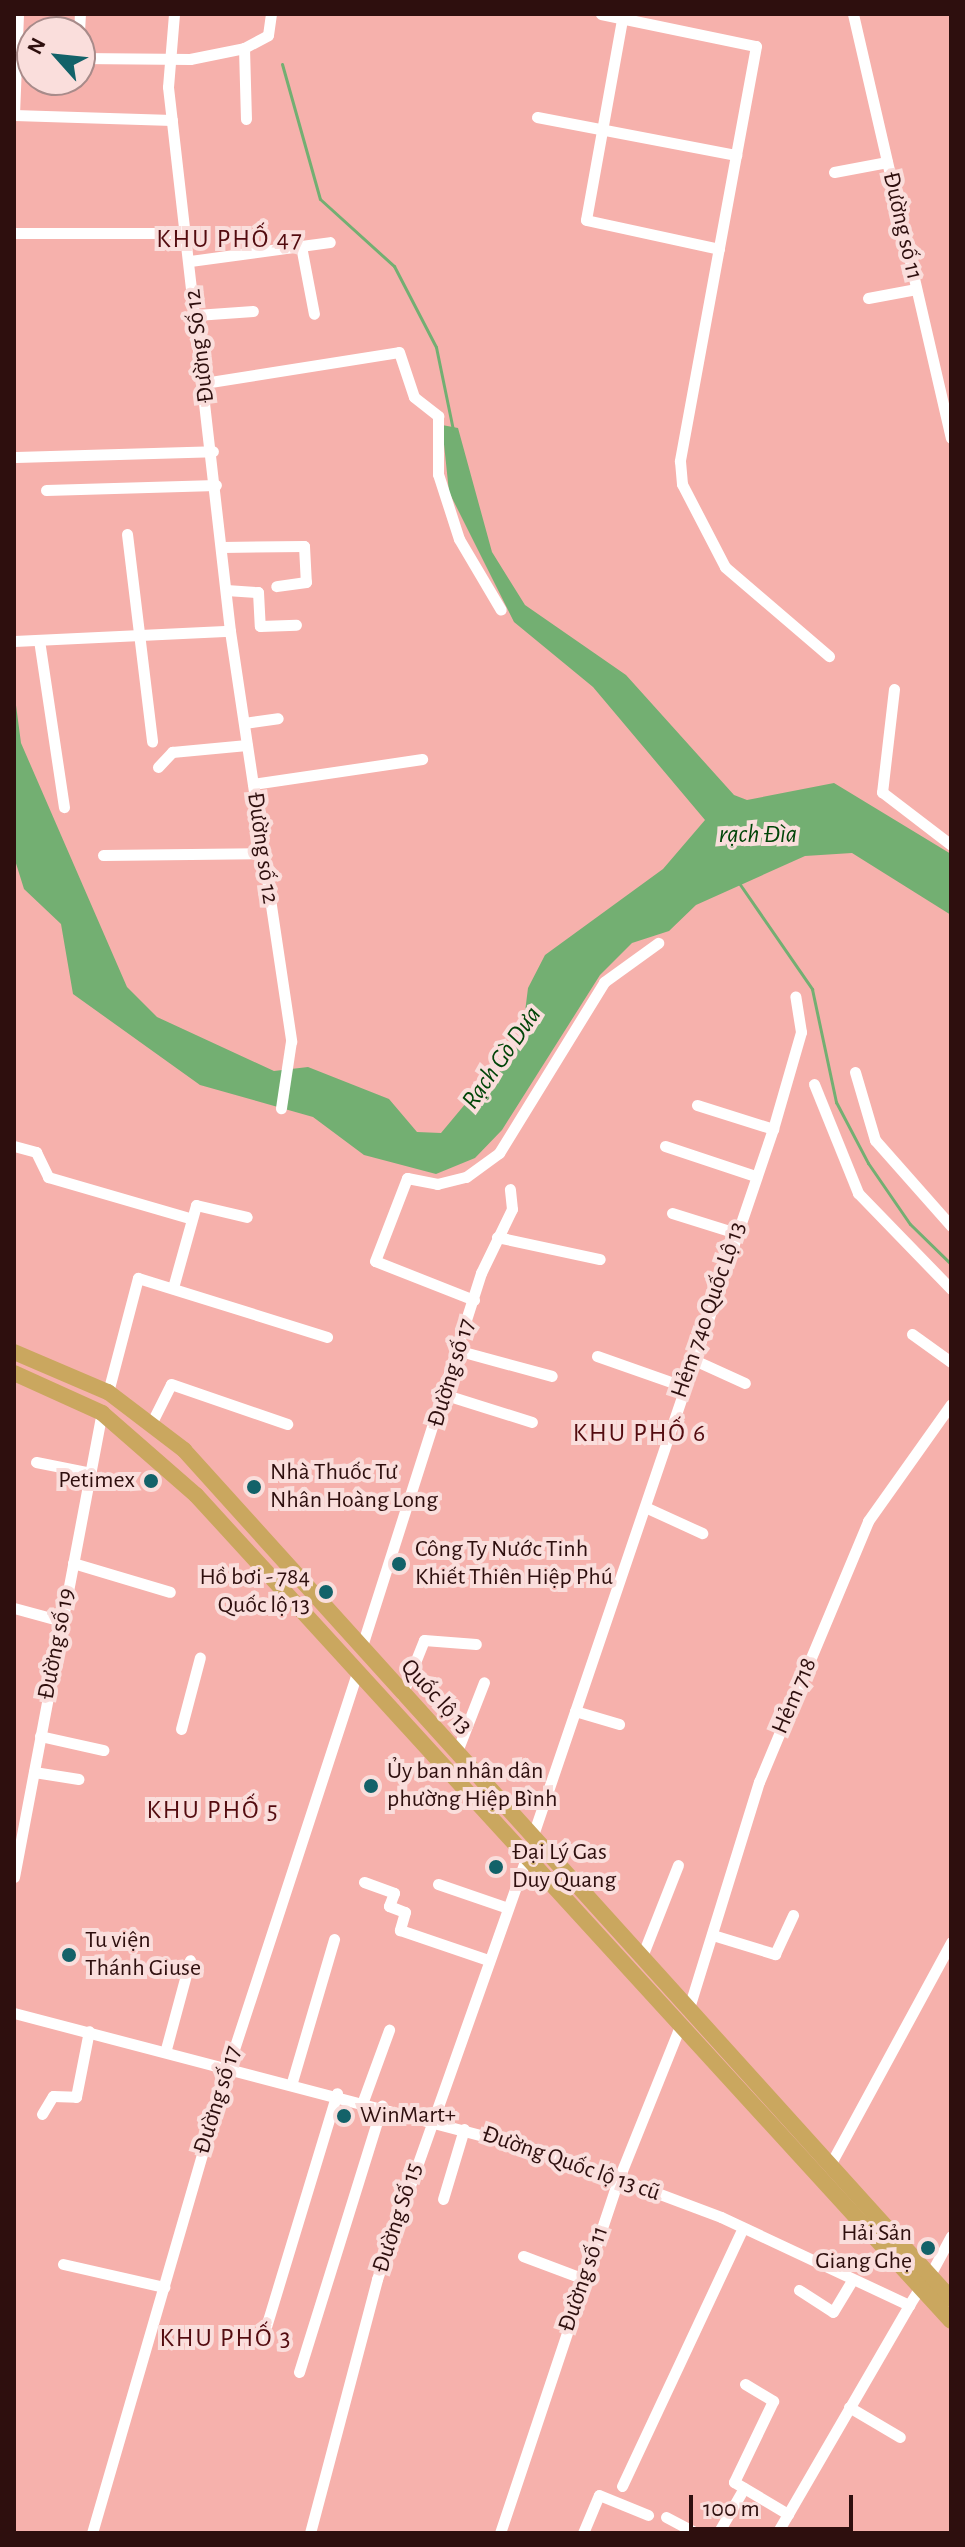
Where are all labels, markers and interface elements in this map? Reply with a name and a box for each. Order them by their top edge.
north arrow [16,16,96,96]
text: N [23,34,50,58]
street label: Đường số 11 [876,169,928,283]
district label: KHU PHỐ 47 [156,224,304,256]
street label: Đường Số 12 [179,287,221,405]
street label: Đường số 12 [240,790,284,906]
water label: rạch Đìa [719,819,797,851]
water label: Rạch Gò Dưa [455,1001,549,1115]
street label: Hẻm 740 Quốc Lộ 13 [665,1218,753,1402]
street label: Đường số 17 [422,1315,482,1431]
district label: KHU PHỐ 6 [573,1418,707,1450]
place label: Nhà Thuốc Tư Nhân Hoàng Long [270,1459,438,1515]
place label: Petimex [58,1467,135,1495]
marker: Petimex [142,1472,160,1490]
marker: Nhà Thuốc Tư Nhân Hoàng Long [245,1478,263,1496]
place label: Công Ty Nước Tinh Khiết Thiên Hiệp Phú [415,1536,613,1592]
marker: Công Ty Nước Tinh Khiết Thiên Hiệp Phú [390,1555,408,1573]
place label: Hồ bơi - 784 Quốc lộ 13 [199,1564,310,1620]
marker: Hồ bơi - 784 Quốc lộ 13 [317,1583,335,1601]
street label: Đường số 19 [32,1586,82,1702]
street label: Quốc lộ 13 [394,1653,478,1741]
street label: Hẻm 718 [766,1654,824,1738]
place label: Ủy ban nhân dân phường Hiệp Bình [387,1758,557,1814]
marker: Ủy ban nhân dân phường Hiệp Bình [362,1777,380,1795]
district label: KHU PHỐ 5 [146,1795,280,1827]
place label: Đại Lý Gas Duy Quang [512,1839,616,1895]
marker: Đại Lý Gas Duy Quang [487,1858,505,1876]
place label: Tu viện Thánh Giuse [85,1927,201,1983]
marker: Tu viện Thánh Giuse [60,1946,78,1964]
street label: Đường số 17 [188,2042,248,2158]
place label: WinMart+ [360,2102,456,2130]
marker: WinMart+ [335,2107,353,2125]
street label: Đường Quốc lộ 13 cũ [478,2120,664,2208]
street label: Đường Số 15 [367,2160,429,2276]
place label: Hải Sản Giang Ghẹ [815,2220,912,2276]
street label: Đường số 11 [553,2222,615,2336]
marker: Hải Sản Giang Ghẹ [919,2239,937,2257]
district label: KHU PHỐ 3 [160,2323,292,2355]
scale bar [693,2479,857,2529]
text: 100 m [703,2497,760,2521]

